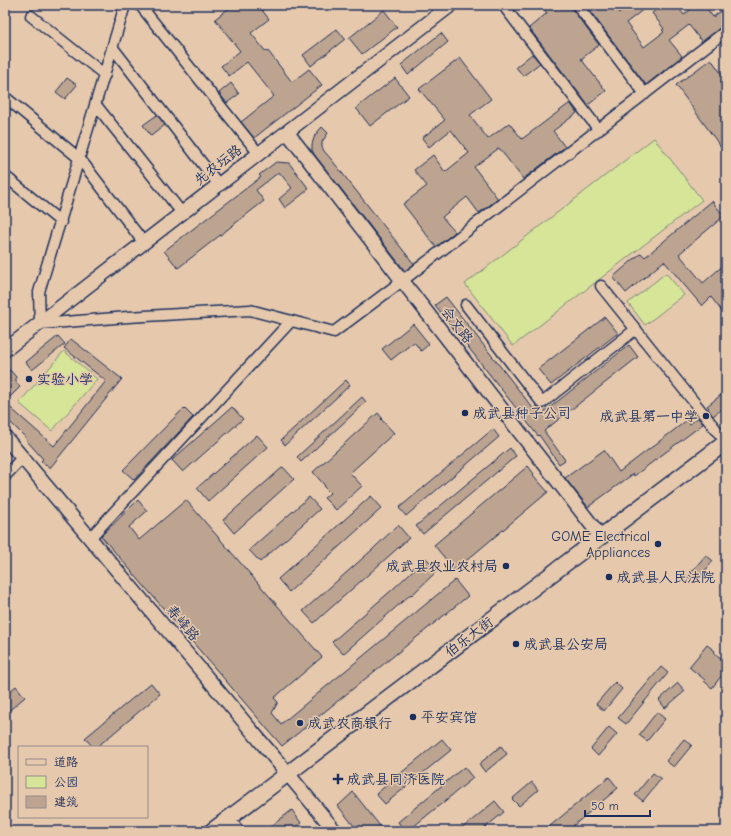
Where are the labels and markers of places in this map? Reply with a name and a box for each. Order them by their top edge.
place label: 实验小学 [37,371,93,388]
marker: 实验小学 [24,374,34,384]
place label: 成武县种子公司 [473,405,571,422]
marker: 成武县种子公司 [460,408,470,418]
place label: 成武县第一中学 [600,408,698,425]
marker: 成武县第一中学 [701,411,711,421]
place label: GOME Electrical Appliances [551,528,650,561]
marker: GOME Electrical Appliances [653,539,663,549]
place label: 成武县农业农村局 [386,558,498,575]
marker: 成武县农业农村局 [501,561,511,571]
place label: 成武县人民法院 [617,569,715,586]
marker: 成武县人民法院 [604,572,614,582]
place label: 成武县公安局 [524,636,608,653]
marker: 成武县公安局 [511,639,521,649]
place label: 平安宾馆 [421,709,477,726]
marker: 平安宾馆 [408,712,418,722]
place label: 成武农商银行 [308,715,392,732]
marker: 成武农商银行 [295,718,305,728]
place label: 成武县同济医院 [347,771,445,788]
marker: 成武县同济医院 [332,773,344,785]

